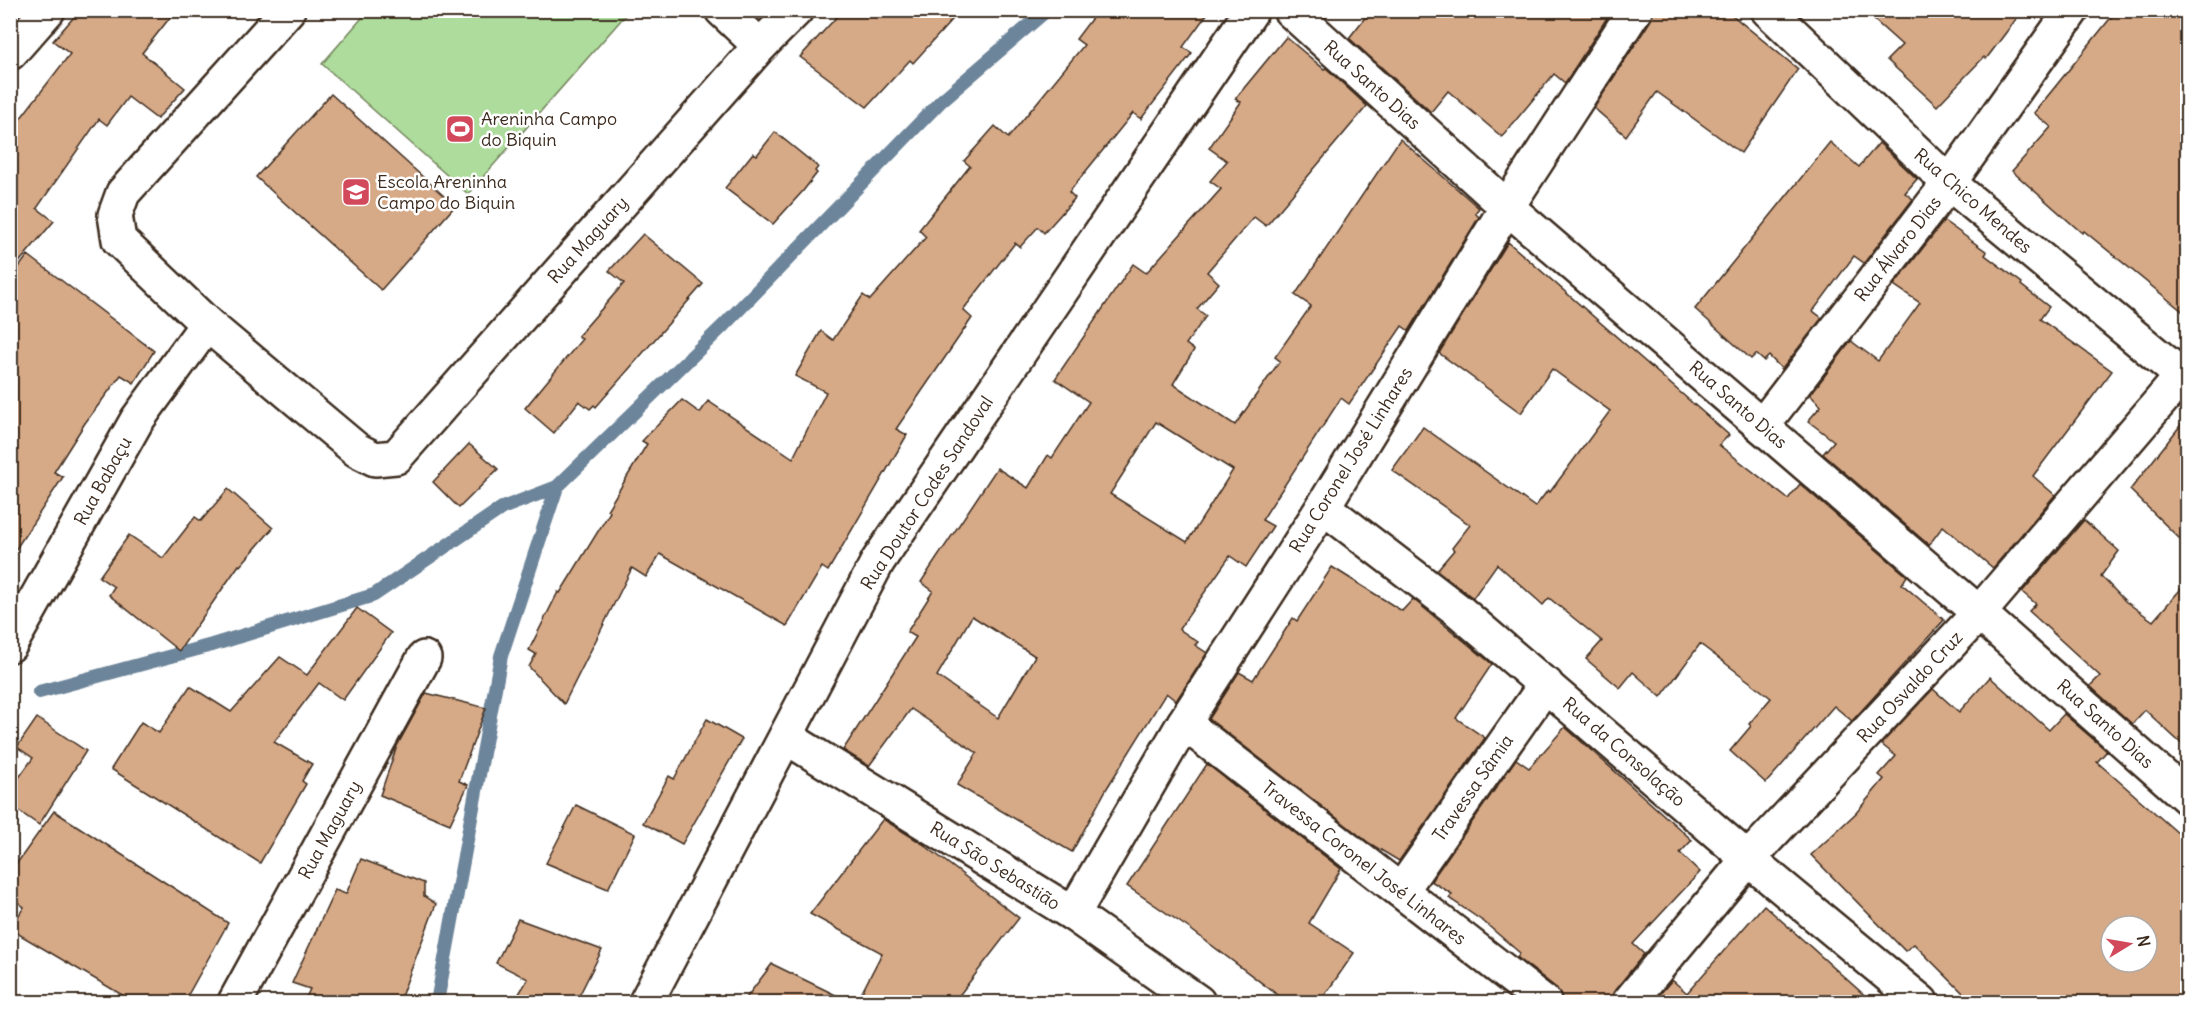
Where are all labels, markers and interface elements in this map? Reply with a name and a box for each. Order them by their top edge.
street label: Rua Santo Dias [1319,35,1426,134]
place label: Areninha Campo do Biquin [481,107,617,151]
sports icon: Areninha Campo do Biquin [444,113,476,145]
street label: Rua Chico Mendes [1910,143,2037,258]
place label: Escola Areninha Campo do Biquin [377,170,515,214]
school or university icon: Escola Areninha Campo do Biquin [340,176,372,208]
street label: Rua Maguary [542,191,633,288]
street label: Rua Álvaro Dias [1849,191,1946,306]
street label: Rua Santo Dias [1685,356,1792,454]
street label: Rua Coronel José Linhares [1284,363,1417,557]
street label: Rua Doutor Codes Sandoval [855,392,998,594]
street label: Rua Babaçu [69,432,136,529]
street label: Rua Osvaldo Cruz [1852,626,1968,747]
street label: Rua Santo Dias [2052,674,2159,773]
street label: Rua da Consolação [1558,692,1691,811]
street label: Travessa Sâmia [1427,730,1518,846]
street label: Rua Maguary [293,776,366,883]
street label: Travessa Coronel José Linhares [1257,776,1471,950]
street label: Rua São Sebastião [926,816,1065,915]
north arrow [2099,914,2159,974]
text: N [2133,934,2155,948]

